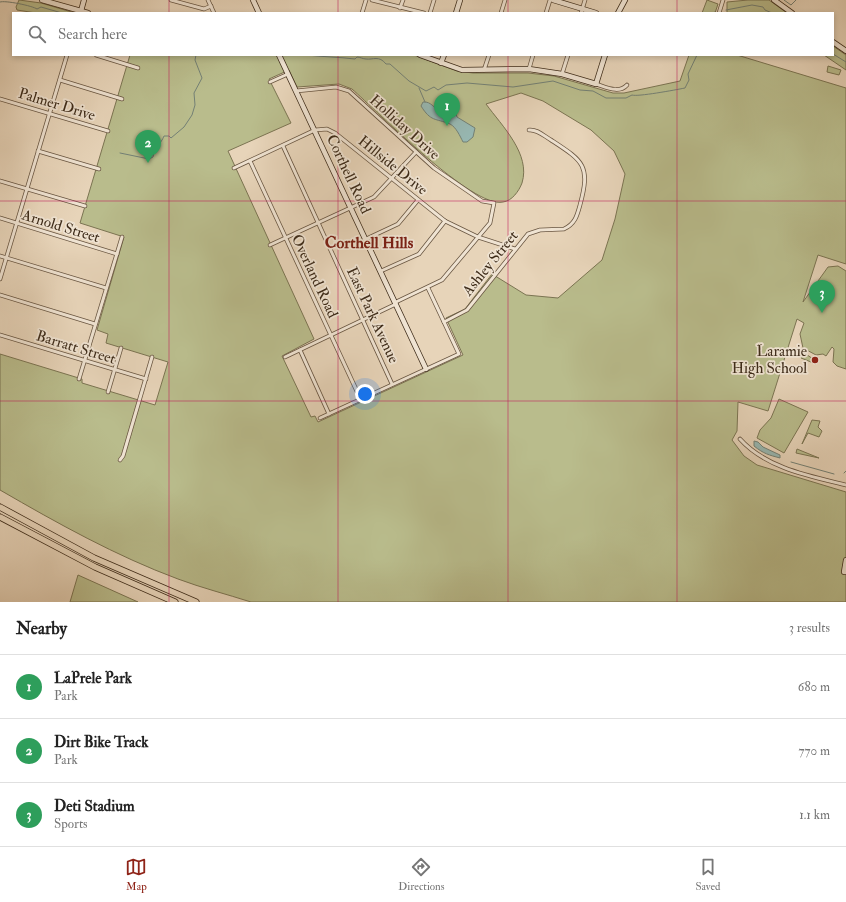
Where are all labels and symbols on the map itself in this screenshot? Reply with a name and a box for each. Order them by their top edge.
street label: Palmer Drive [16,84,98,125]
street label: Holliday Drive [365,91,444,164]
pin: 1 [434,93,460,126]
pin: 2 [135,130,161,163]
street label: Corthell Road [322,132,375,217]
street label: Hillside Drive [354,132,431,199]
street label: Arnold Street [19,205,102,247]
street label: Ashley Street [458,227,523,301]
street label: Overland Road [287,231,342,322]
district label: Corthell Hills [325,233,414,253]
street label: East Park Avenue [342,264,403,366]
pin: 3 [809,280,835,313]
street label: Barratt Street [34,326,118,369]
place label: Laramie High School [732,342,807,378]
marker: Laramie High School [810,355,820,365]
your location [355,384,375,404]

